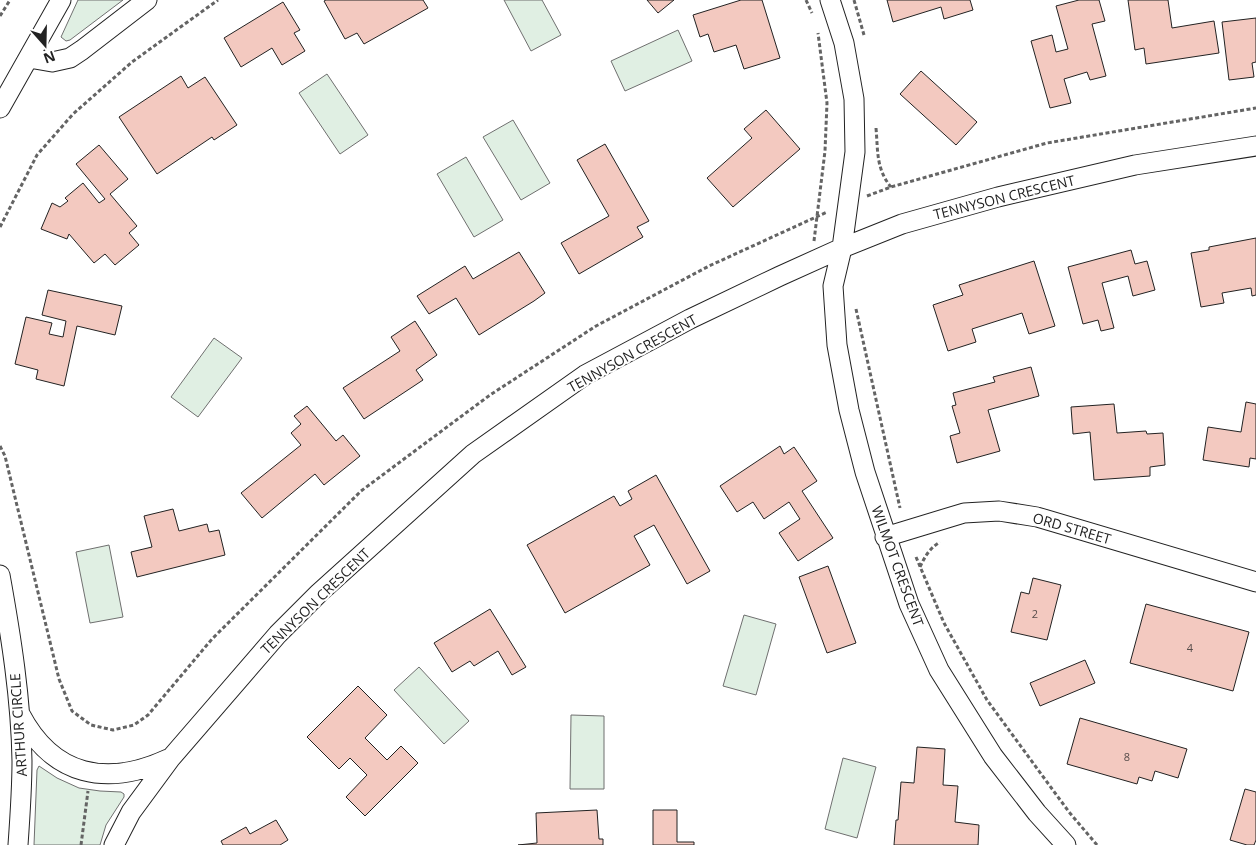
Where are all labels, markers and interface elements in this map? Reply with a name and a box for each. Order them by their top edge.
north arrow [20,20,70,70]
text: N [41,47,58,69]
street label: TENNYSON CRESCENT [931,170,1077,224]
street label: TENNYSON CRESCENT [564,309,700,396]
street label: WILMOT CRESCENT [867,503,929,629]
street label: ORD STREET [1031,508,1114,548]
street label: TENNYSON CRESCENT [256,544,374,658]
house number: 2 [1032,606,1038,621]
house number: 4 [1187,640,1194,655]
street label: ARTHUR CIRCLE [5,673,31,777]
house number: 8 [1124,749,1130,764]

